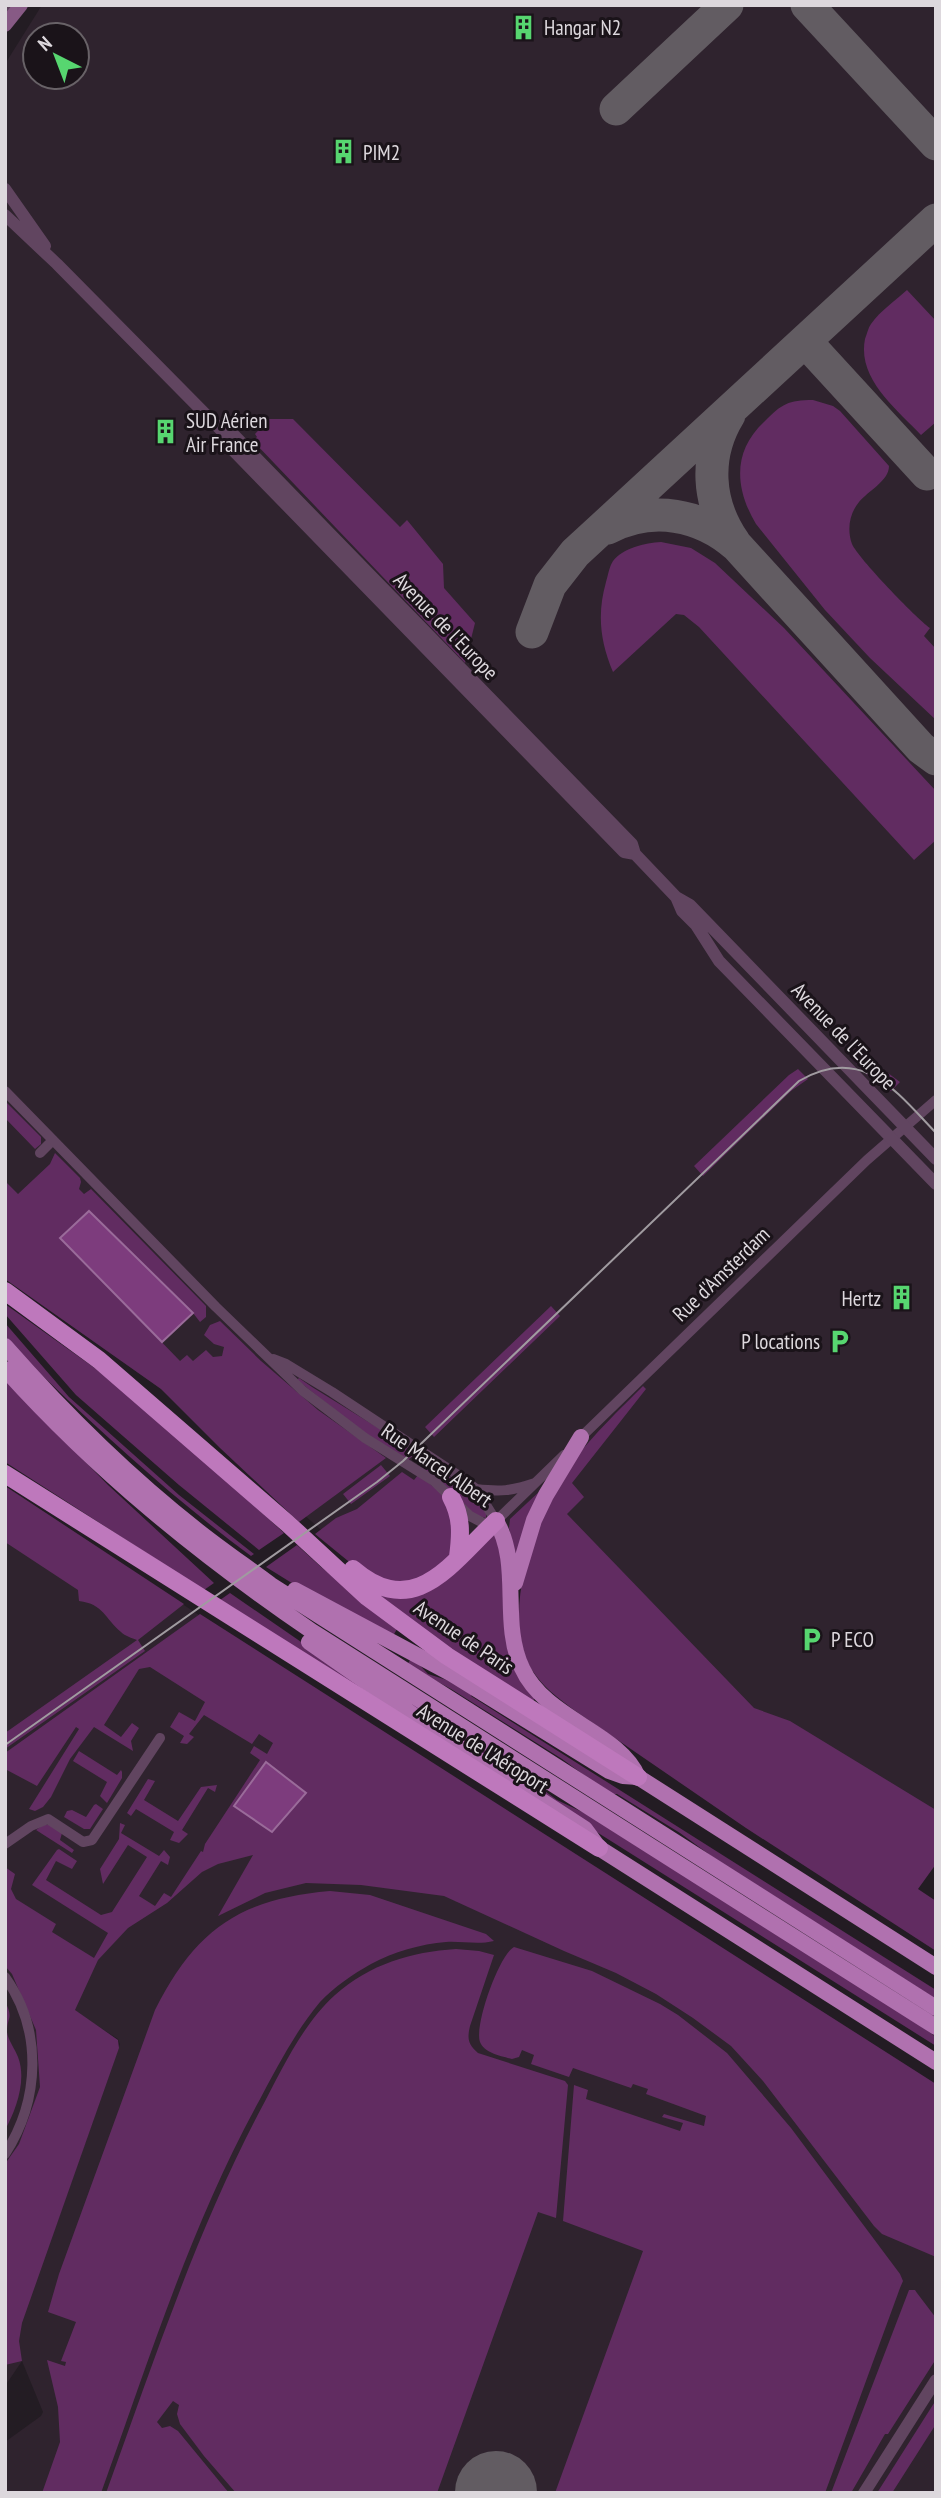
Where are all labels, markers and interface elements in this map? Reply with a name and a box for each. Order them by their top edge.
building icon: Hangar N2 [510,13,538,41]
place label: Hangar N2 [544,14,621,41]
north arrow [21,21,91,91]
text: N [33,31,56,56]
building icon: PIM2 [329,138,357,166]
place label: PIM2 [363,139,400,166]
place label: SUD Aérien Air France [186,407,267,458]
building icon: SUD Aérien Air France [152,418,180,446]
street label: Avenue de l'Europe [388,567,504,685]
street label: Avenue de l'Europe [786,977,902,1095]
street label: Rue d'Amsterdam [667,1221,775,1327]
building icon: Hertz [887,1284,915,1312]
place label: Hertz [841,1285,881,1312]
parking icon: P locations [826,1327,854,1355]
place label: P locations [741,1328,820,1355]
street label: Rue Marcel Albert [376,1417,498,1513]
street label: Avenue de Paris [409,1594,519,1680]
parking icon: P ECO [797,1625,825,1653]
place label: P ECO [831,1626,874,1653]
street label: Avenue de l'Aéroport [412,1697,554,1799]

